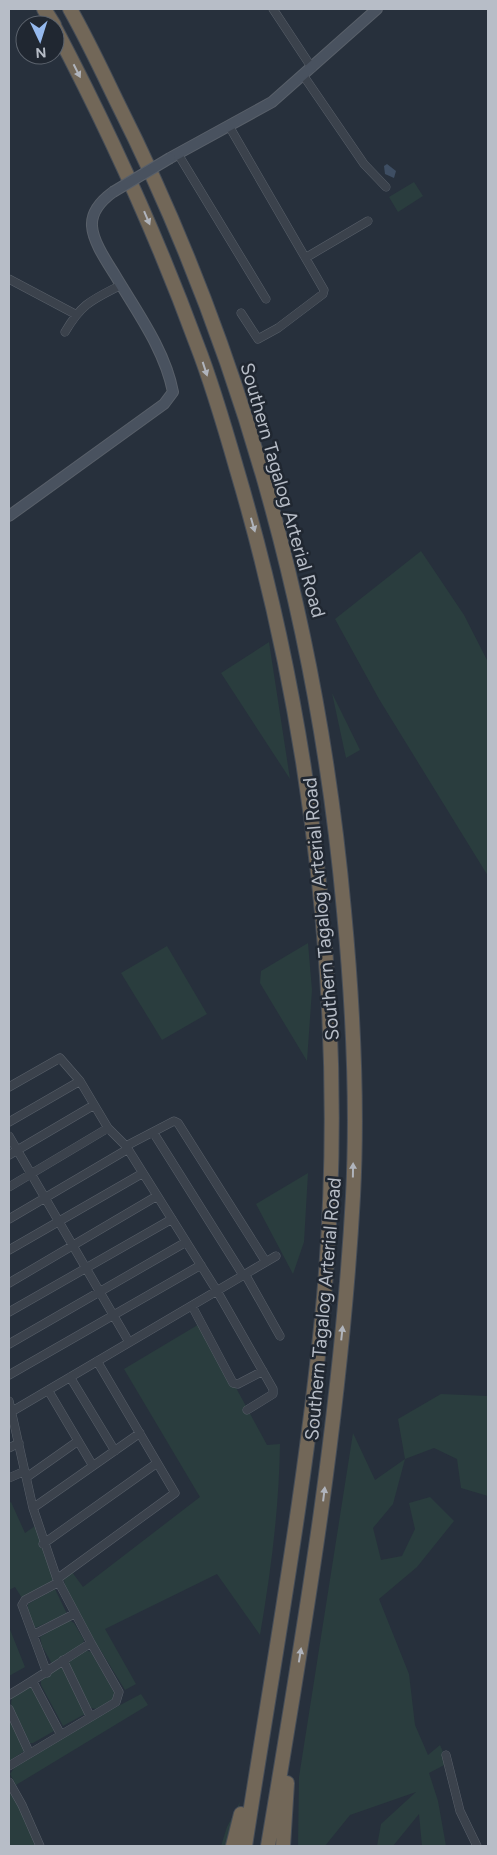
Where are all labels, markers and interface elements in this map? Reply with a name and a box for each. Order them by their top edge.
north arrow [15,15,65,65]
text: N [35,44,47,61]
one-way arrow [73,64,81,78]
one-way arrow [143,211,151,225]
street label: Southern Tagalog Arterial Road [236,360,330,620]
one-way arrow [202,362,210,377]
one-way arrow [250,517,258,532]
street label: Southern Tagalog Arterial Road [298,777,344,1041]
one-way arrow [349,1162,357,1178]
street label: Southern Tagalog Arterial Road [300,1177,346,1441]
one-way arrow [338,1324,346,1340]
one-way arrow [320,1486,328,1502]
one-way arrow [296,1646,304,1662]

